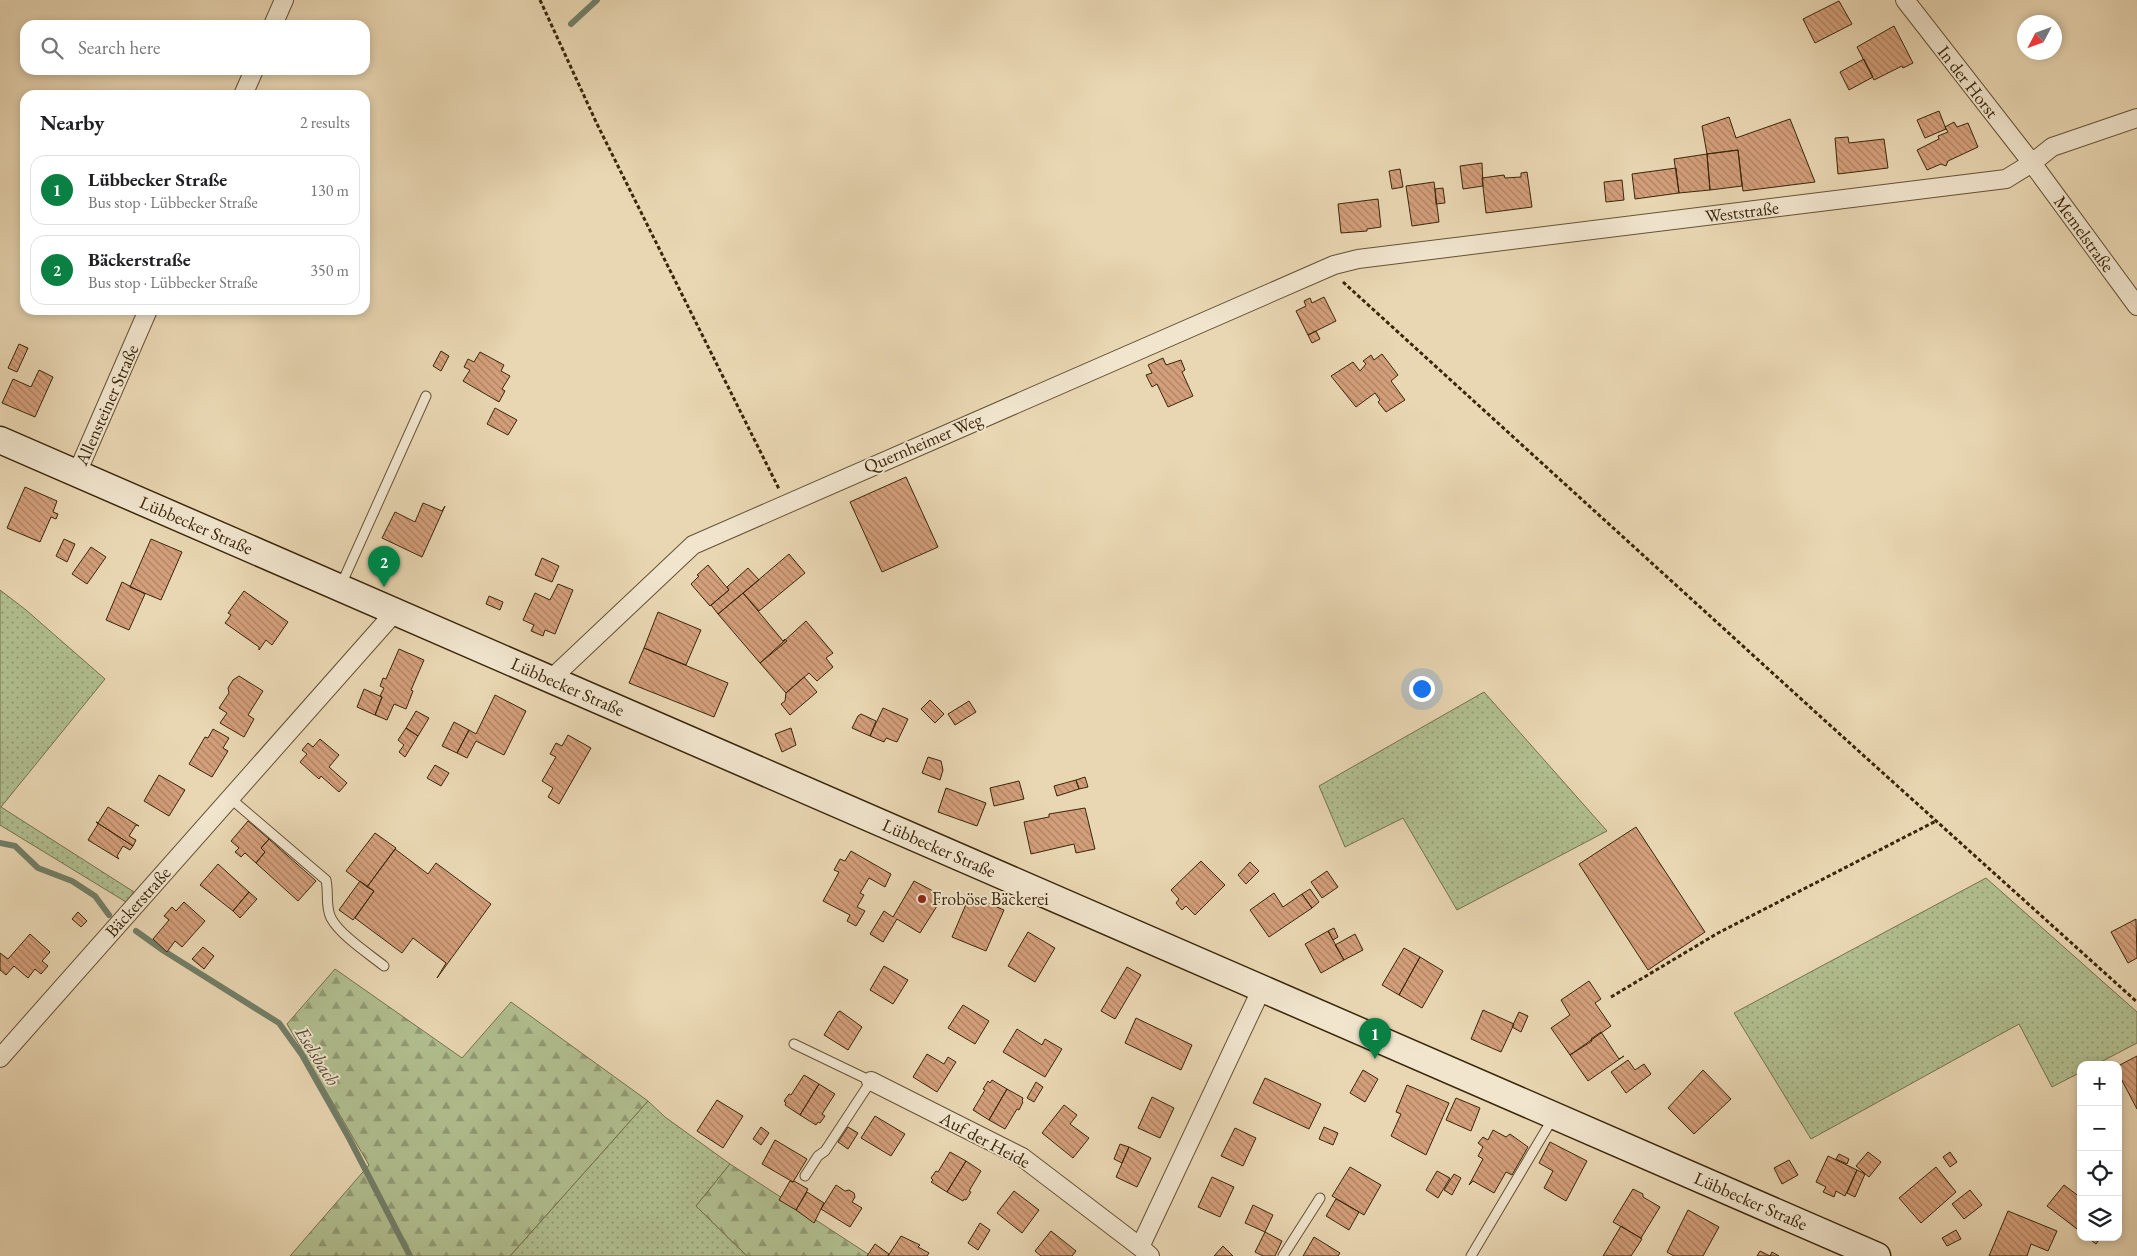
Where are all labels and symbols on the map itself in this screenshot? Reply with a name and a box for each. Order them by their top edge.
north arrow [2017,15,2062,60]
street label: In der Horst [1933,41,2004,123]
street label: Memelstraße [2049,191,2120,276]
street label: Weststraße [1704,196,1780,227]
street label: Allensteiner Straße [69,341,143,470]
street label: Quernheimer Weg [860,407,986,478]
street label: Lübbecker Straße [136,490,257,560]
pin: 2 [368,546,400,587]
street label: Lübbecker Straße [508,652,628,721]
your location [1409,676,1435,702]
street label: Lübbecker Straße [879,813,999,883]
street label: Bäckerstraße [100,862,175,942]
place label: Froböse Bäckerei [932,887,1049,910]
marker: Froböse Bäckerei [916,893,928,905]
pin: 1 [1359,1018,1391,1059]
water label: Eselsbach [289,1021,345,1091]
street label: Auf der Heide [935,1106,1034,1173]
street label: Lübbecker Straße [1691,1166,1811,1235]

